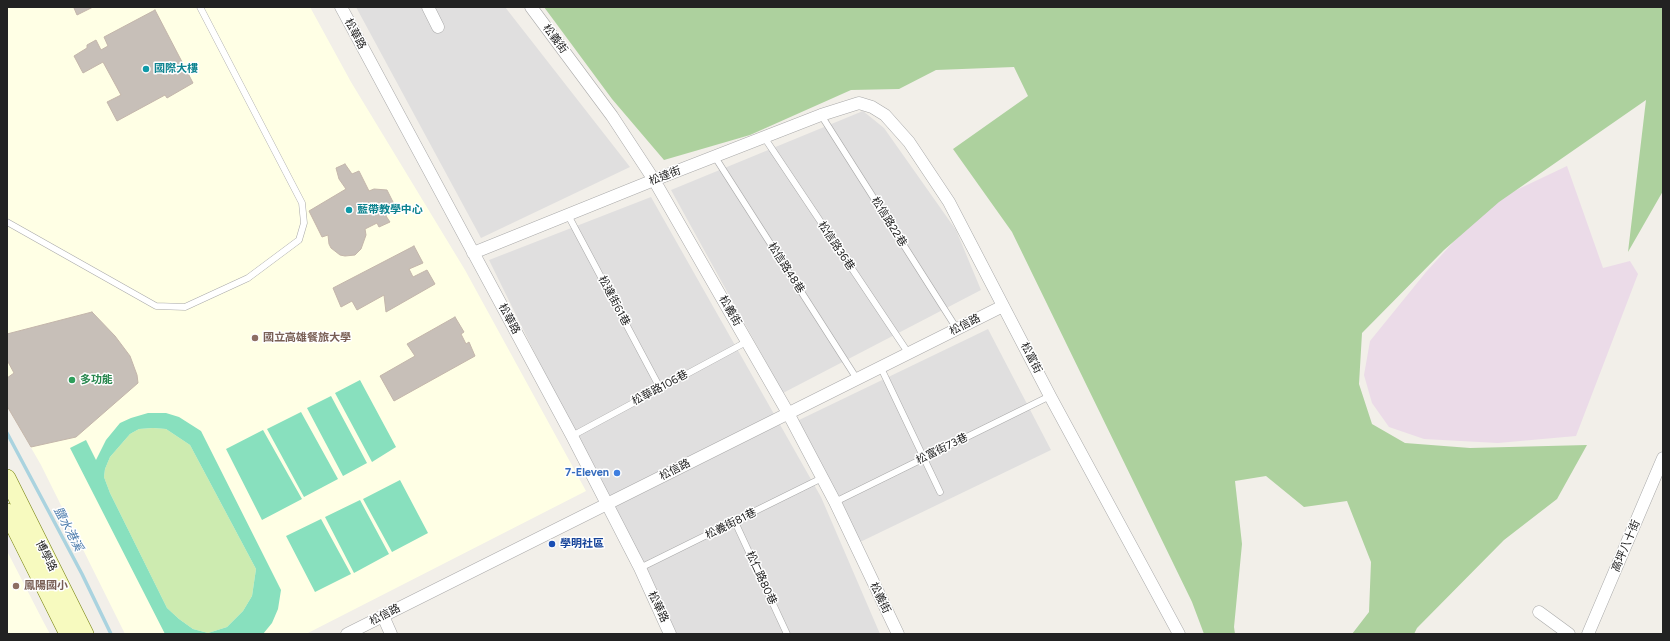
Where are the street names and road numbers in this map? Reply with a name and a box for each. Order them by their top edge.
street label: 松華路 [341,16,369,52]
street label: 松義街 [540,22,570,56]
street label: 松達街 [647,164,683,188]
street label: 松信路22巷 [868,195,910,249]
street label: 松信路36巷 [815,219,857,273]
street label: 松信路48巷 [765,240,807,296]
street label: 松達街61巷 [595,274,633,328]
street label: 松義街 [716,293,744,329]
street label: 松華路 [495,301,523,337]
street label: 松信路 [947,312,983,338]
street label: 松富街 [1018,340,1044,376]
street label: 松華路106巷 [630,368,690,408]
street label: 松富街73巷 [914,431,970,467]
street label: 松信路 [657,457,693,483]
street label: 松義街81巷 [703,506,759,542]
street label: 高坪八十街 [1609,518,1643,574]
street label: 博學路 [33,538,59,574]
street label: 松仁路80巷 [743,549,779,607]
street label: 松義街 [867,580,893,616]
street label: 松華路 [645,589,671,625]
street label: 松信路 [367,602,403,628]

